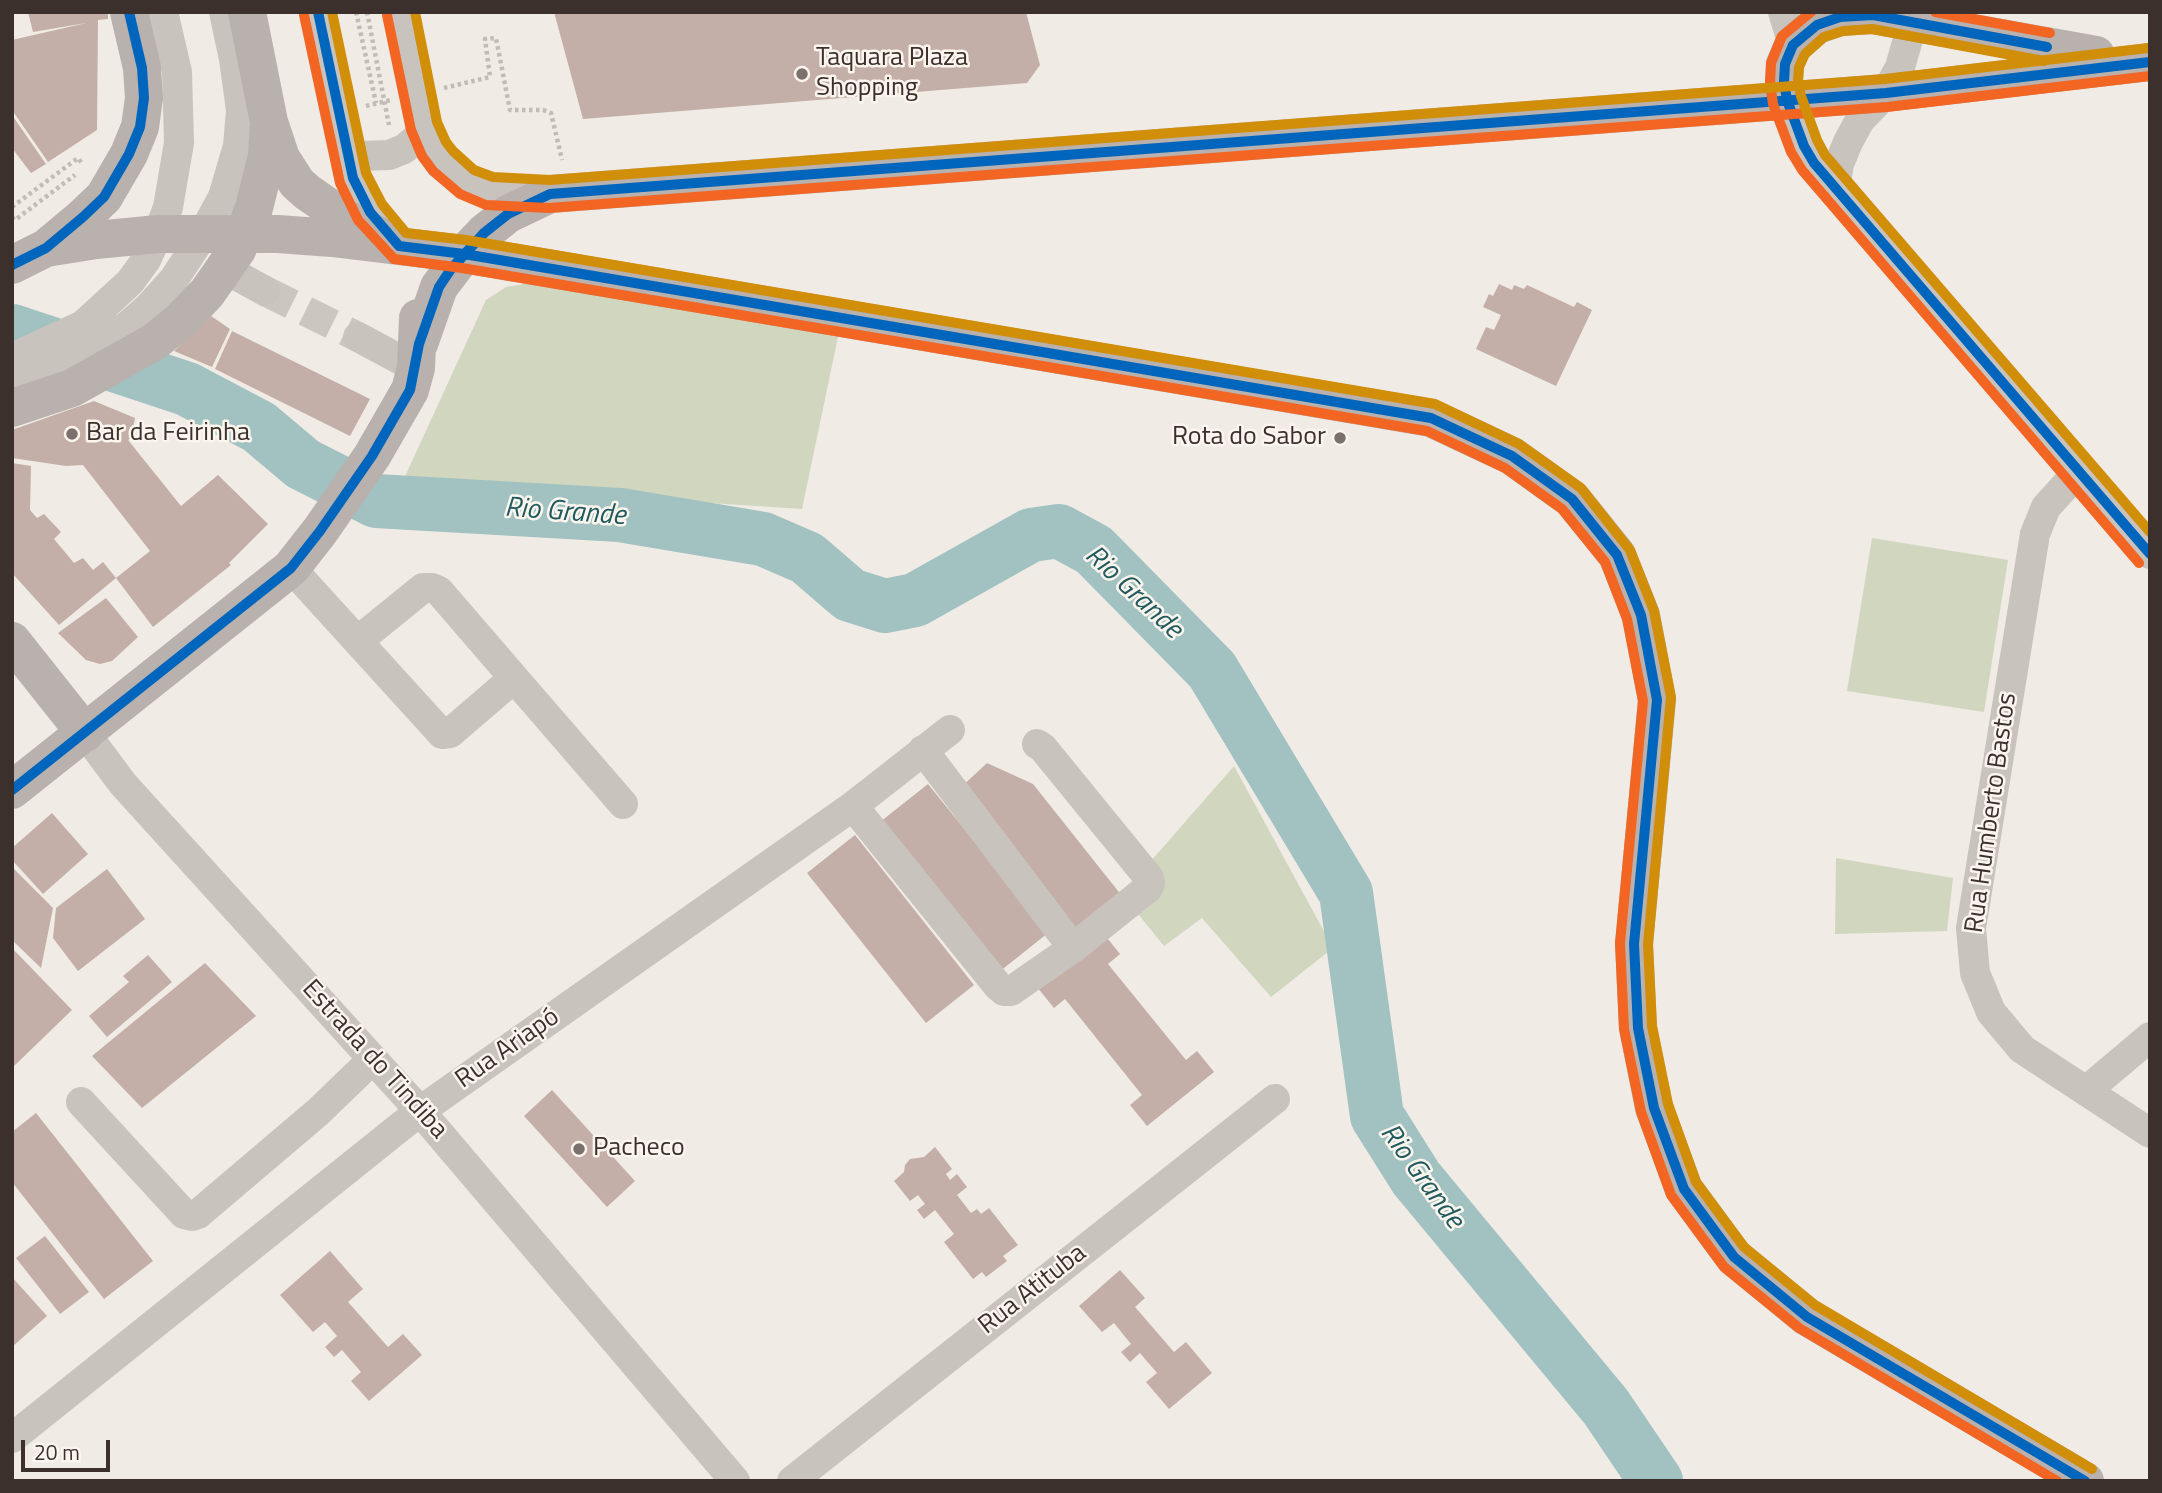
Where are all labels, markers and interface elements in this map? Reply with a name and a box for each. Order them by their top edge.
place label: Taquara Plaza Shopping [816,43,968,104]
marker: Taquara Plaza Shopping [794,66,810,82]
place label: Bar da Feirinha [86,418,250,450]
place label: Rota do Sabor [1172,422,1326,454]
marker: Bar da Feirinha [64,426,80,442]
marker: Rota do Sabor [1332,430,1348,446]
water label: Rio Grande [504,492,626,534]
water label: Rio Grande [1077,539,1189,647]
street label: Rua Humberto Bastos [1960,691,2024,935]
street label: Estrada do Tindiba [295,974,453,1146]
street label: Rua Ariapó [450,1002,566,1096]
water label: Rio Grande [1372,1118,1470,1236]
place label: Pacheco [593,1133,685,1165]
marker: Pacheco [571,1141,587,1157]
street label: Rua Atituba [973,1238,1093,1342]
scale bar [24,1426,114,1470]
text: 20 m [34,1436,80,1468]

